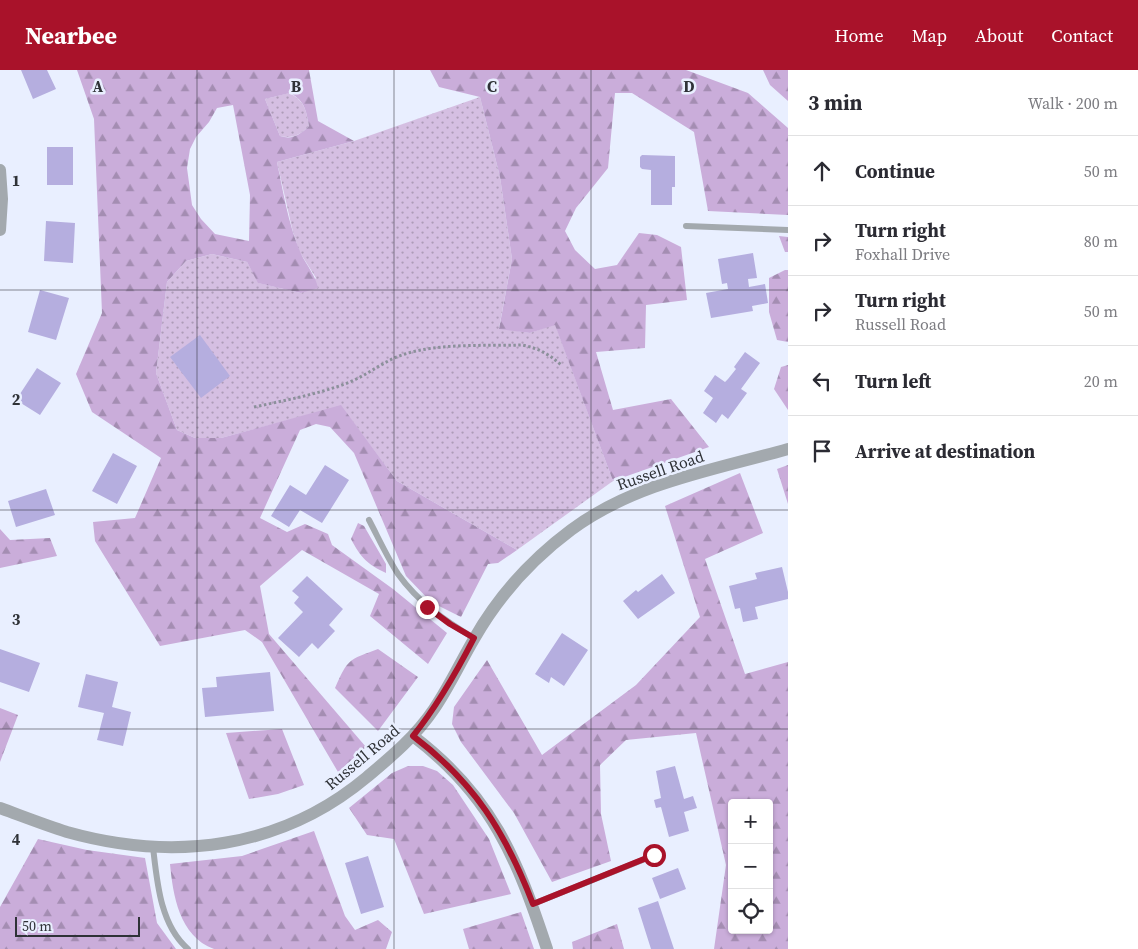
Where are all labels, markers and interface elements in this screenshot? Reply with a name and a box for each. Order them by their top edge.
text: Nearbee [25,19,117,52]
text: Home [835,23,884,48]
text: Map [912,23,947,48]
text: About [975,23,1023,48]
text: Contact [1051,23,1113,48]
text: A [93,75,104,97]
text: B [291,75,302,97]
text: C [487,75,497,97]
text: D [683,75,695,97]
text: 3 min [808,88,863,117]
text: Walk · 200 m [1028,92,1118,114]
icon: ahead [808,157,836,185]
text: Continue [855,158,935,184]
text: 50 m [1084,160,1118,182]
text: 1 [12,169,20,191]
text: Turn right [855,217,946,243]
icon: right [808,227,836,255]
text: 80 m [1084,230,1118,252]
text: Foxhall Drive [855,243,950,265]
text: Turn right [855,287,946,313]
icon: right [808,297,836,325]
text: 50 m [1084,300,1118,322]
text: Russell Road [855,313,946,335]
icon: left [808,367,836,395]
text: Turn left [855,368,931,394]
text: 20 m [1084,370,1118,392]
text: 2 [12,388,21,410]
icon: arrive [808,437,836,465]
text: Arrive at destination [855,438,1035,464]
street label: Russell Road [613,445,707,495]
route end [416,596,439,619]
text: 3 [12,608,21,630]
street label: Russell Road [320,719,404,795]
map controls [728,799,773,934]
button: + [728,799,773,844]
text: 4 [12,828,21,850]
route start [643,844,666,867]
button: − [728,844,773,889]
button: locate [728,889,773,934]
scale bar [15,914,140,937]
text: 50 m [22,916,52,936]

